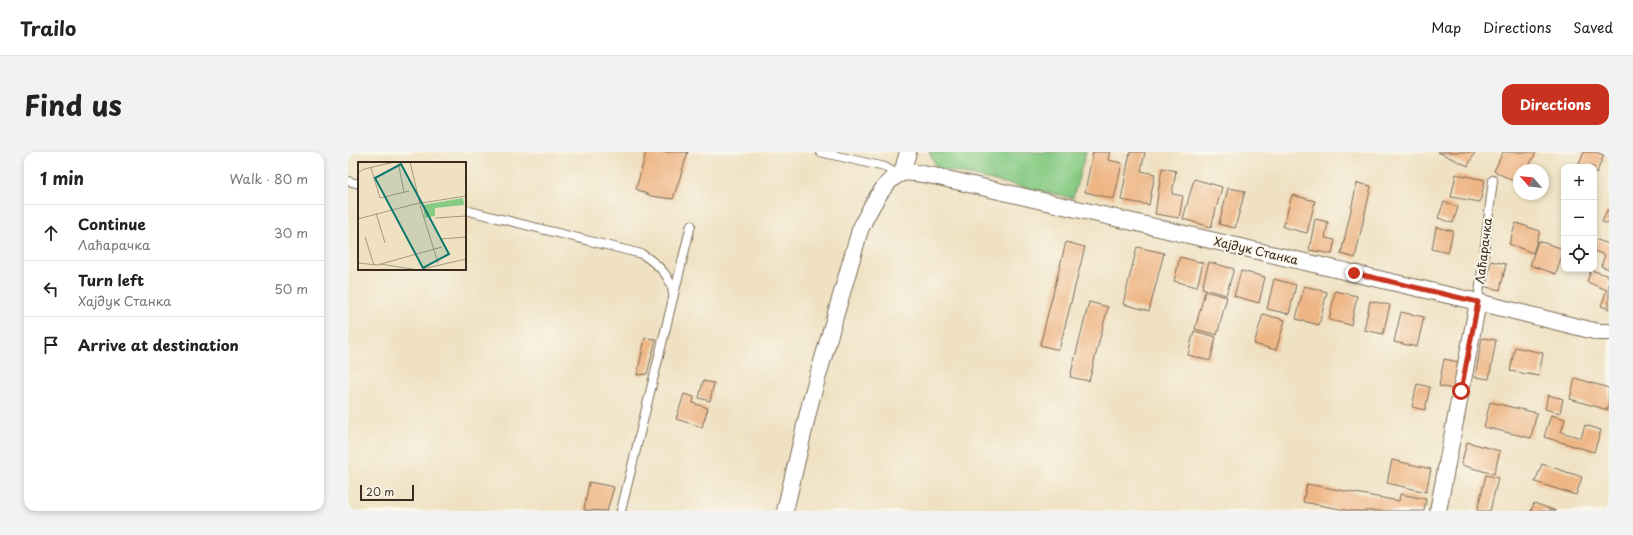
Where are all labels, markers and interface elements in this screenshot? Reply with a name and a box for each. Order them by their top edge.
text: Trailo [20,14,76,42]
text: Map [1431,17,1461,38]
text: Directions [1483,17,1551,38]
text: Saved [1573,17,1613,38]
text: Find us [24,83,122,126]
button: Directions [1502,84,1609,125]
inset map [358,162,466,270]
north arrow [1513,164,1549,200]
map controls [1561,164,1597,272]
button: + [1561,164,1597,200]
text: 1 min [40,165,84,191]
text: Walk · 80 m [230,169,308,188]
button: − [1561,200,1597,236]
text: Continue [78,212,146,235]
street label: Лаћарачка [1470,216,1496,285]
icon: ahead [40,222,62,244]
text: 30 m [274,223,308,242]
street label: Хајдук Станка [1212,232,1301,269]
text: Лаћарачка [78,235,150,254]
button: locate [1561,236,1597,272]
route end [1345,264,1363,282]
text: Turn left [78,268,144,291]
icon: left [40,278,62,300]
text: 50 m [274,279,308,298]
text: Хајдук Станка [78,291,171,310]
text: Arrive at destination [78,333,239,356]
icon: arrive [40,334,62,356]
route start [1452,382,1470,400]
scale bar [360,483,414,502]
text: 20 m [366,483,394,500]

